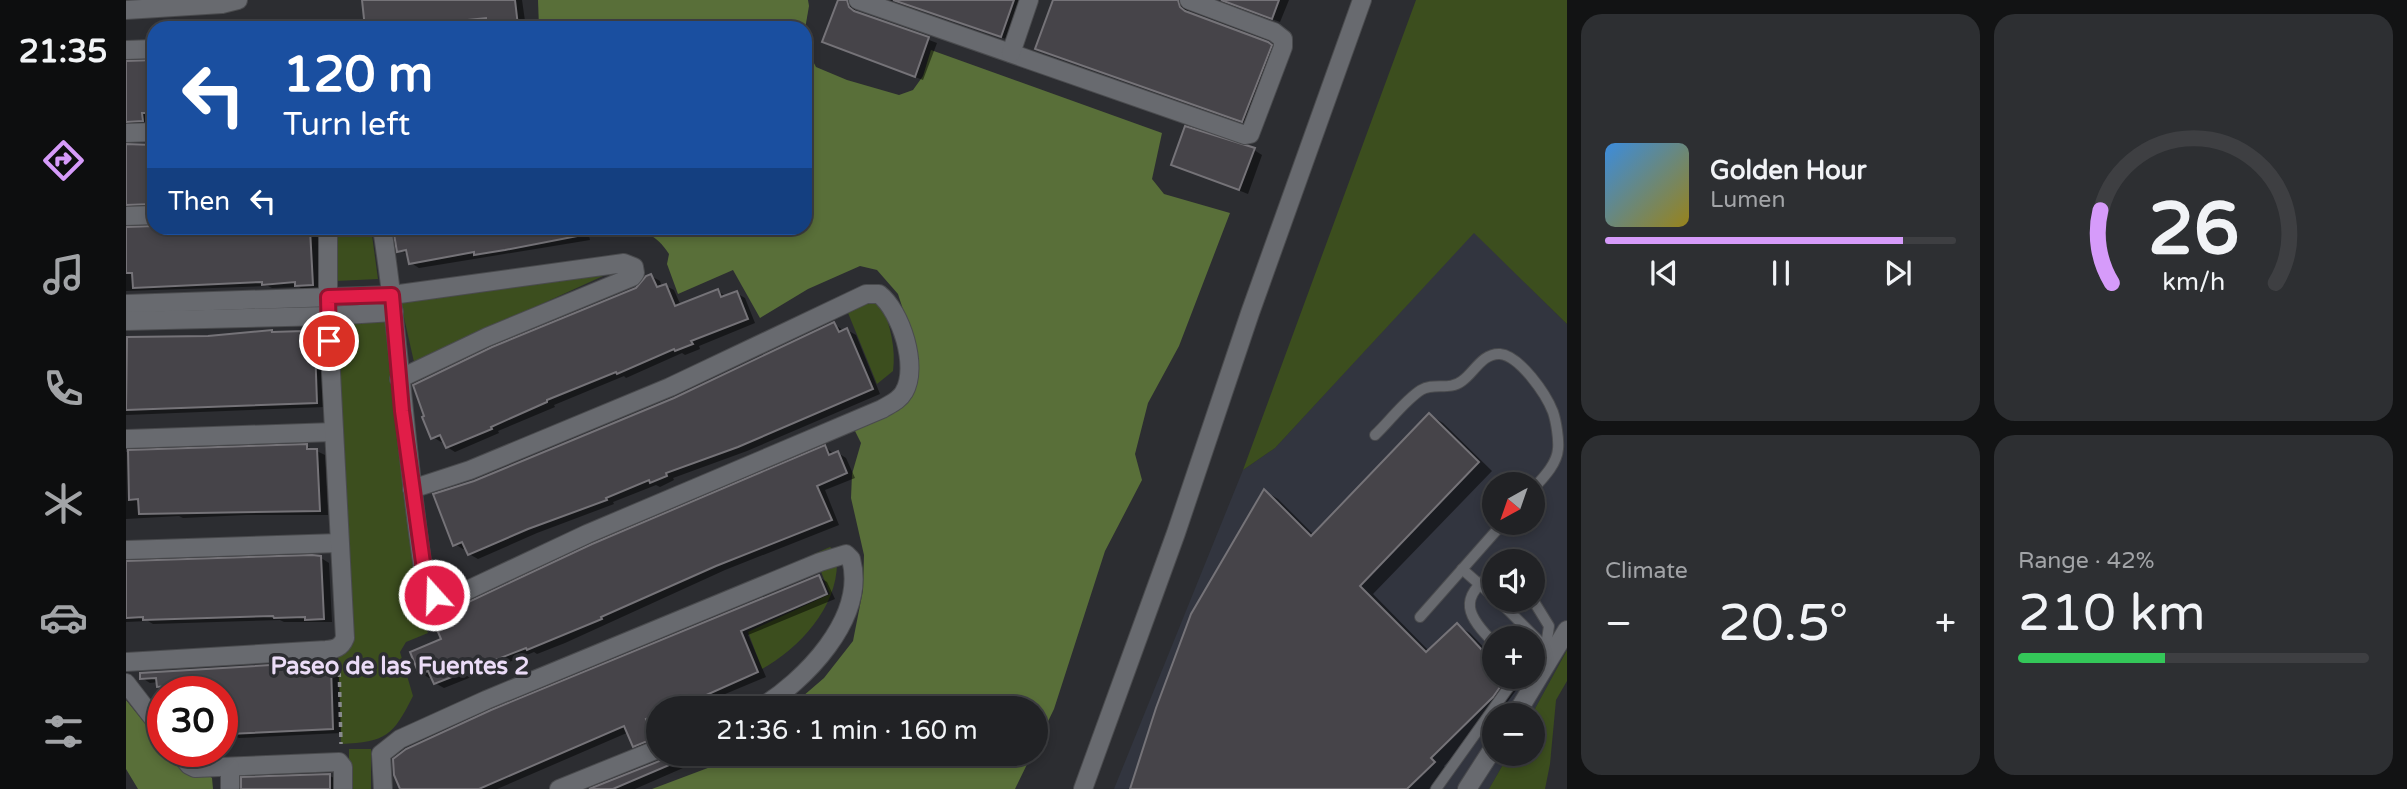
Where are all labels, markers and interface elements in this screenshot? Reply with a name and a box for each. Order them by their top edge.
text: 21:35 [19,33,107,71]
text: 120 m [283,46,433,105]
icon: left [168,49,259,140]
text: Turn left [283,106,410,144]
icon: directions [39,136,88,185]
text: Golden Hour [1710,155,1867,186]
icon: left [244,182,282,220]
text: Then [168,186,230,217]
text: Lumen [1710,186,1785,214]
text: 26 [2148,187,2239,275]
icon: music [39,250,88,299]
icon: previous [1645,254,1683,292]
icon: pause [1762,254,1800,292]
icon: next [1879,254,1917,292]
text: km/h [2162,267,2225,297]
pin [299,311,359,371]
icon: arrive [310,322,348,360]
icon: phone [39,364,88,413]
north arrow [1482,472,1545,536]
map controls [1482,472,1545,766]
icon: climate [39,479,88,528]
text: Range · 42% [2018,547,2154,575]
button: sound [1482,549,1545,612]
text: Climate [1605,557,1688,585]
position arrow [397,558,471,632]
text: 210 km [2018,582,2206,645]
text: 20.5° [1718,592,1848,655]
icon: car [39,593,88,642]
text: − [1605,601,1632,647]
text: + [1935,601,1956,647]
button: + [1482,626,1545,689]
district label: Paseo de las Fuentes 2 [271,652,529,681]
speed limit sign: 30 [147,676,238,767]
button: − [1482,703,1545,766]
icon: filters [39,707,88,756]
text: 21:36 · 1 min · 160 m [716,715,978,746]

